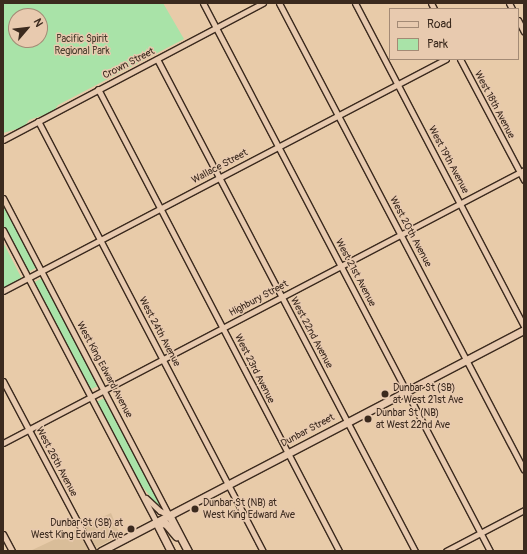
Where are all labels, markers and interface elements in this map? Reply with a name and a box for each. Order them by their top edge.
north arrow [8,8,48,48]
legend [389,8,519,60]
text: N [31,16,46,29]
text: Road [427,17,452,32]
park label: Pacific Spirit Regional Park [54,33,110,56]
text: Park [427,37,448,52]
street label: Crown Street [101,46,157,82]
street label: West 18th Avenue [471,69,517,141]
street label: West 19th Avenue [425,124,471,196]
street label: Wallace Street [190,147,250,187]
street label: West 20th Avenue [386,195,434,269]
street label: West 21st Avenue [332,237,378,309]
street label: Highbury Street [227,278,291,320]
street label: West 24th Avenue [136,295,182,369]
street label: West 22nd Avenue [287,295,335,371]
street label: West King Edward Avenue [73,320,135,420]
street label: West 23rd Avenue [231,332,277,406]
place label: Dunbar St (SB) at West 21st Ave [393,382,463,406]
marker: Dunbar St (SB) at West 21st Ave [380,389,390,399]
place label: Dunbar St (NB) at West 22nd Ave [376,407,450,430]
street label: Dunbar Street [279,412,337,450]
marker: Dunbar St (NB) at West 22nd Ave [363,414,373,424]
street label: West 26th Avenue [33,425,79,499]
place label: Dunbar St (NB) at West King Edward Ave [203,497,295,520]
marker: Dunbar St (NB) at West King Edward Ave [190,504,200,514]
place label: Dunbar St (SB) at West King Edward Ave [31,517,123,540]
marker: Dunbar St (SB) at West King Edward Ave [126,524,136,534]

